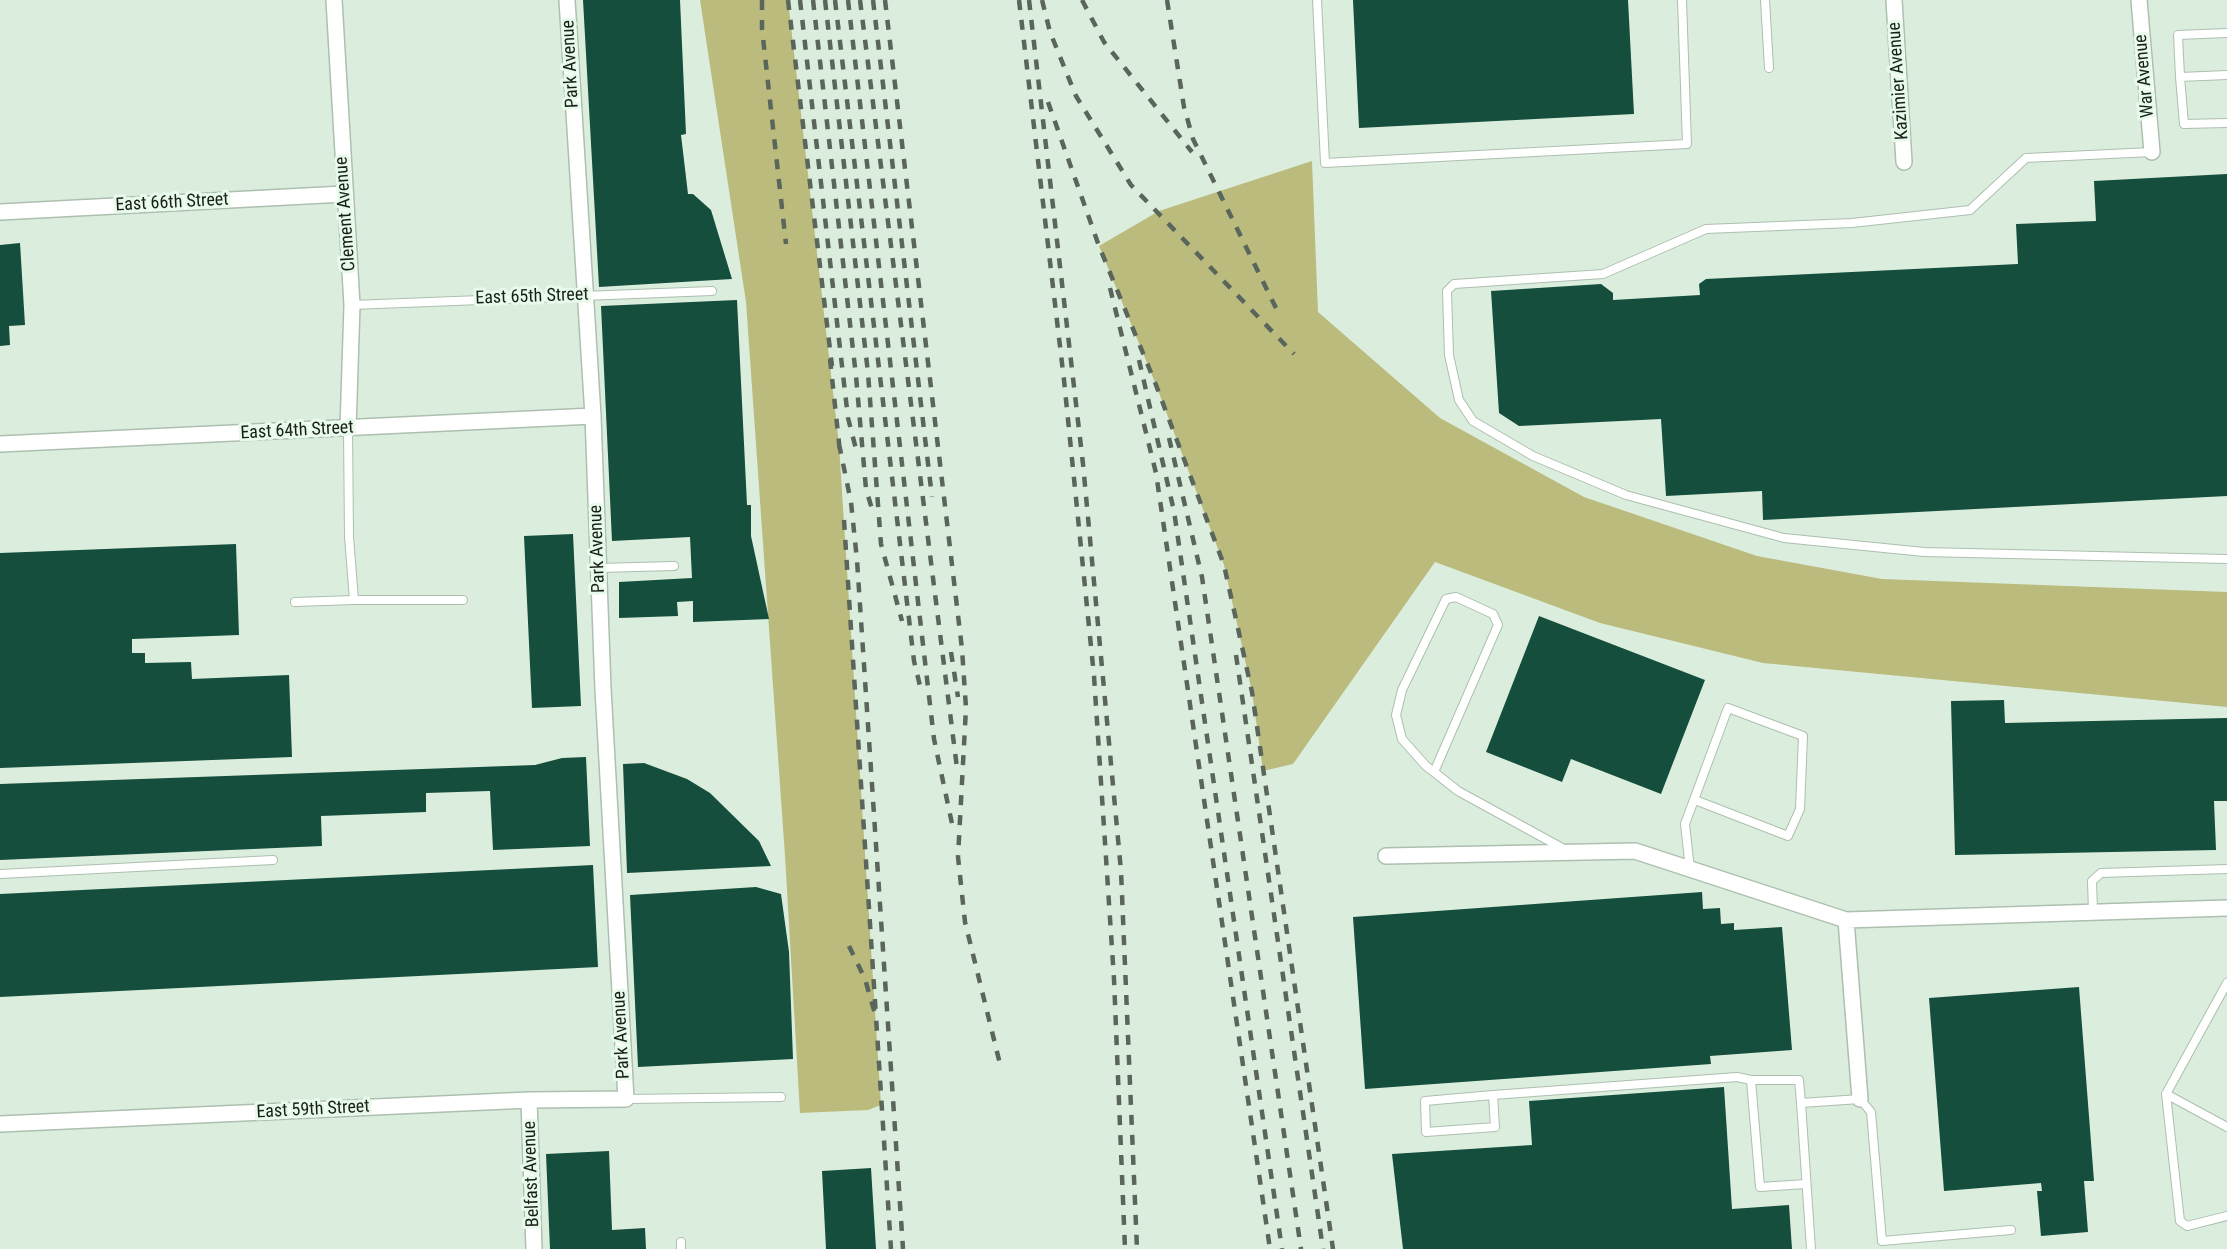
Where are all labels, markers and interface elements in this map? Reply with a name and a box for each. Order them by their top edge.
street label: Park Avenue [558,19,584,109]
street label: Kazimier Avenue [1884,21,1914,141]
street label: War Avenue [2131,33,2159,119]
street label: Clement Avenue [331,156,361,272]
street label: East 66th Street [115,189,229,217]
street label: East 65th Street [475,284,589,310]
street label: East 64th Street [240,417,354,445]
street label: Park Avenue [586,505,610,593]
street label: Park Avenue [609,990,635,1080]
street label: East 59th Street [256,1096,370,1124]
street label: Belfast Avenue [519,1121,545,1227]

